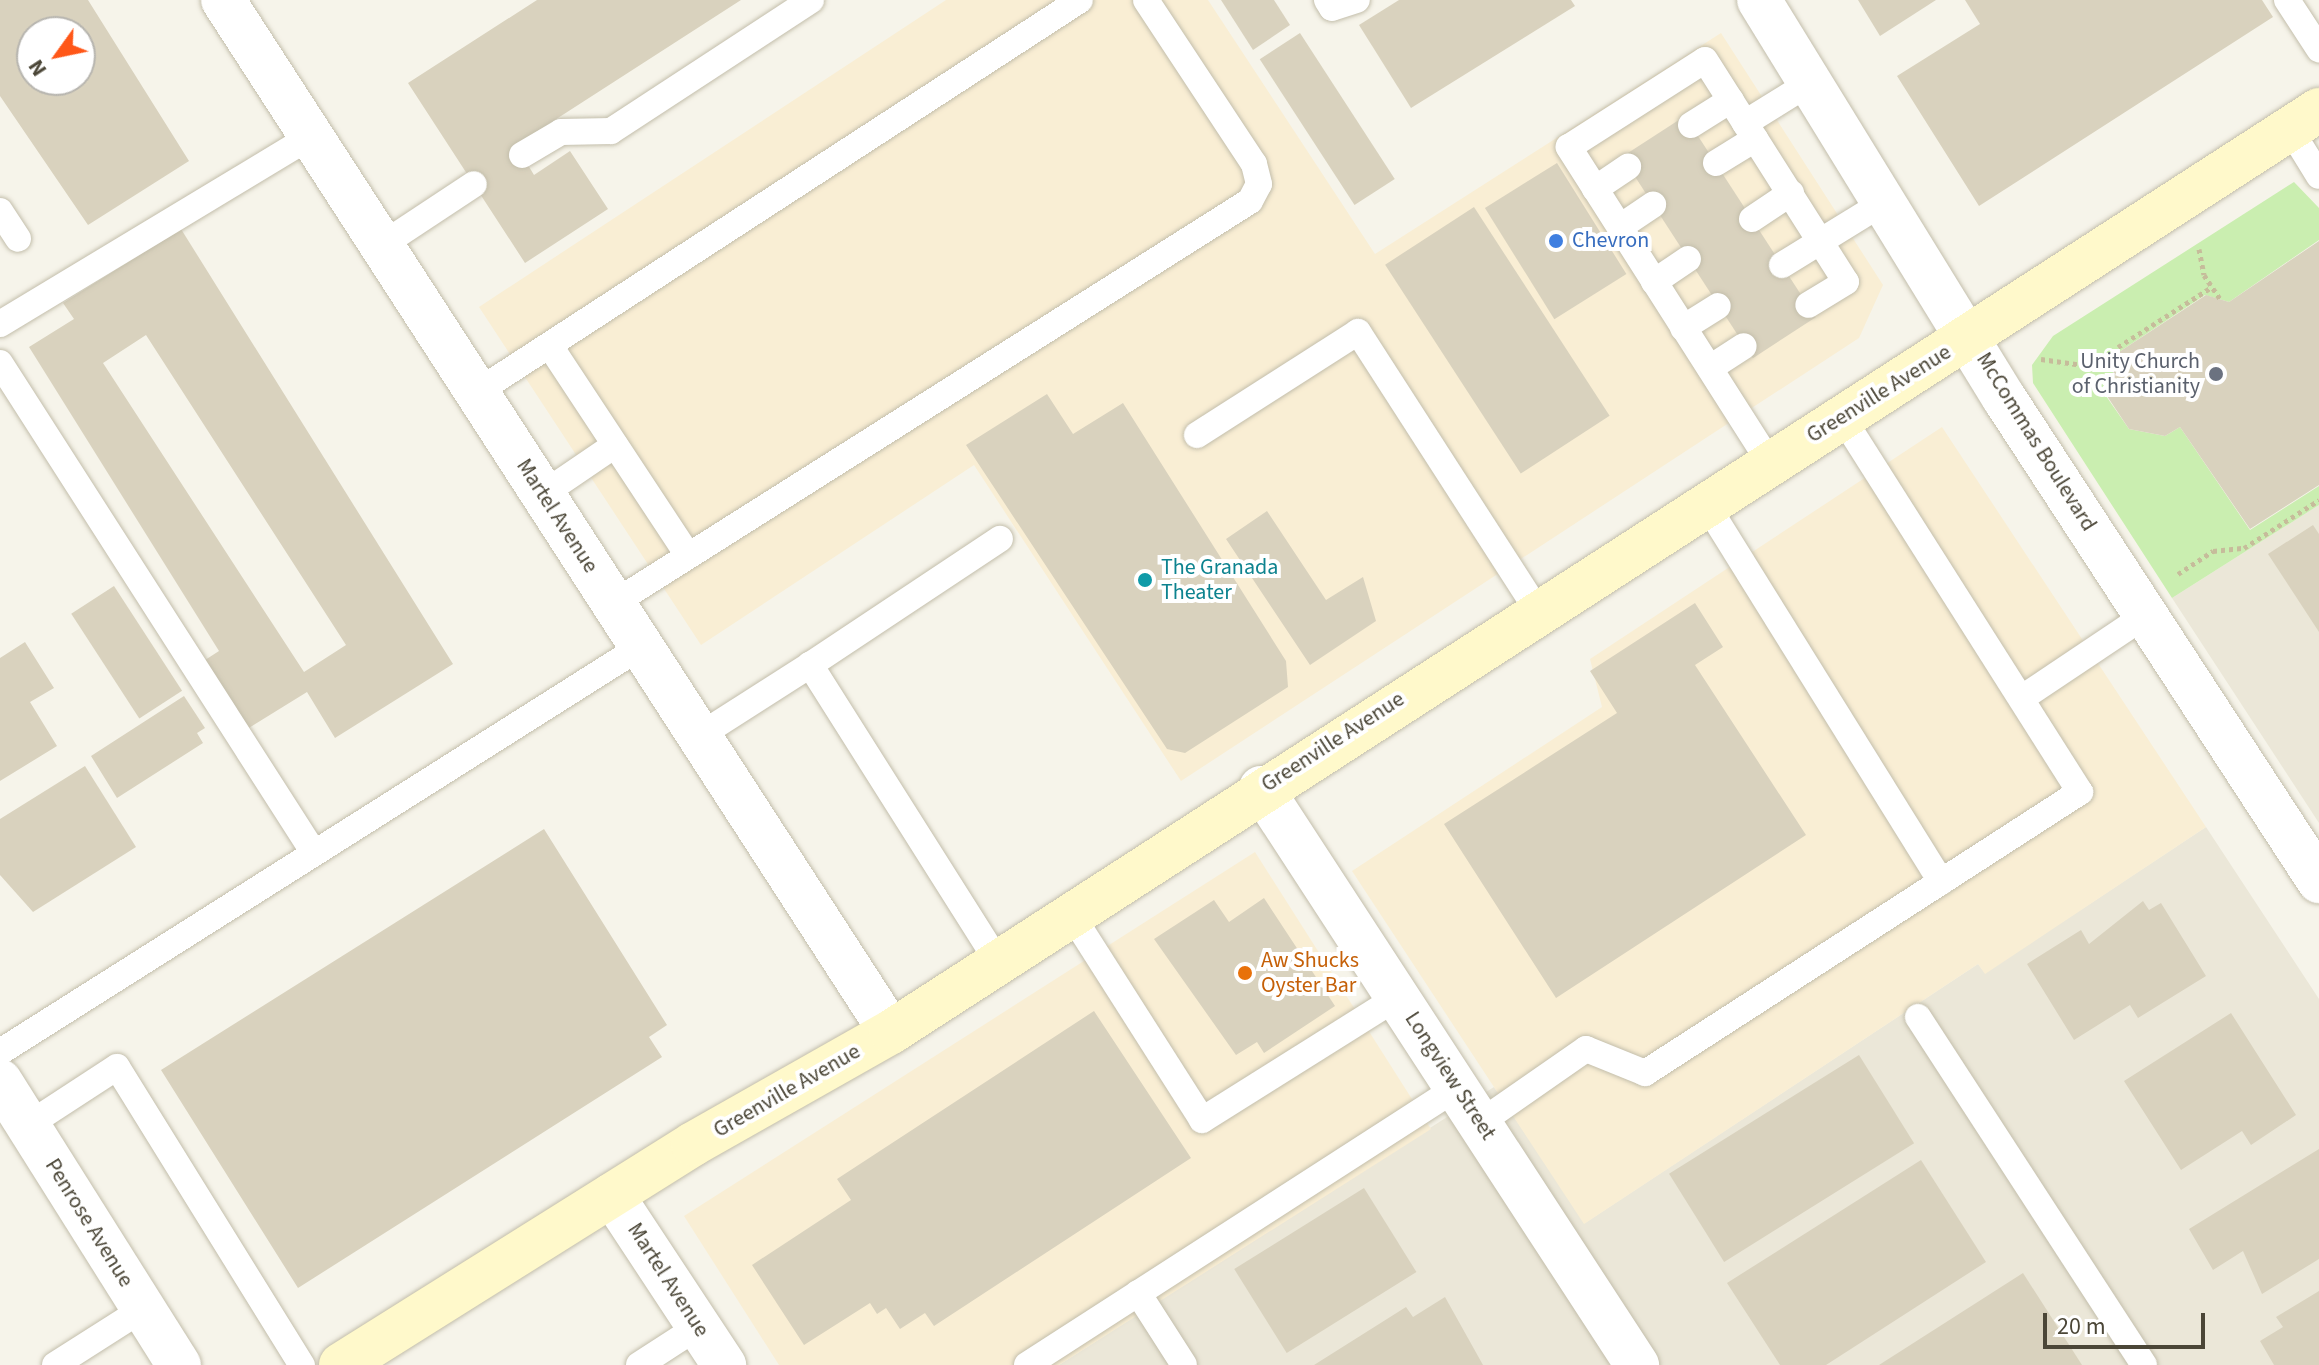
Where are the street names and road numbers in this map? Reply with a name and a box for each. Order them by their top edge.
street label: Greenville Avenue [1802,339,1956,449]
street label: McCommas Boulevard [1970,348,2102,536]
street label: Martel Avenue [510,454,604,578]
street label: Greenville Avenue [1257,686,1409,798]
street label: Longview Street [1399,1007,1501,1145]
street label: Greenville Avenue [709,1038,865,1144]
street label: Penrose Avenue [39,1154,139,1292]
street label: Martel Avenue [621,1218,715,1342]

